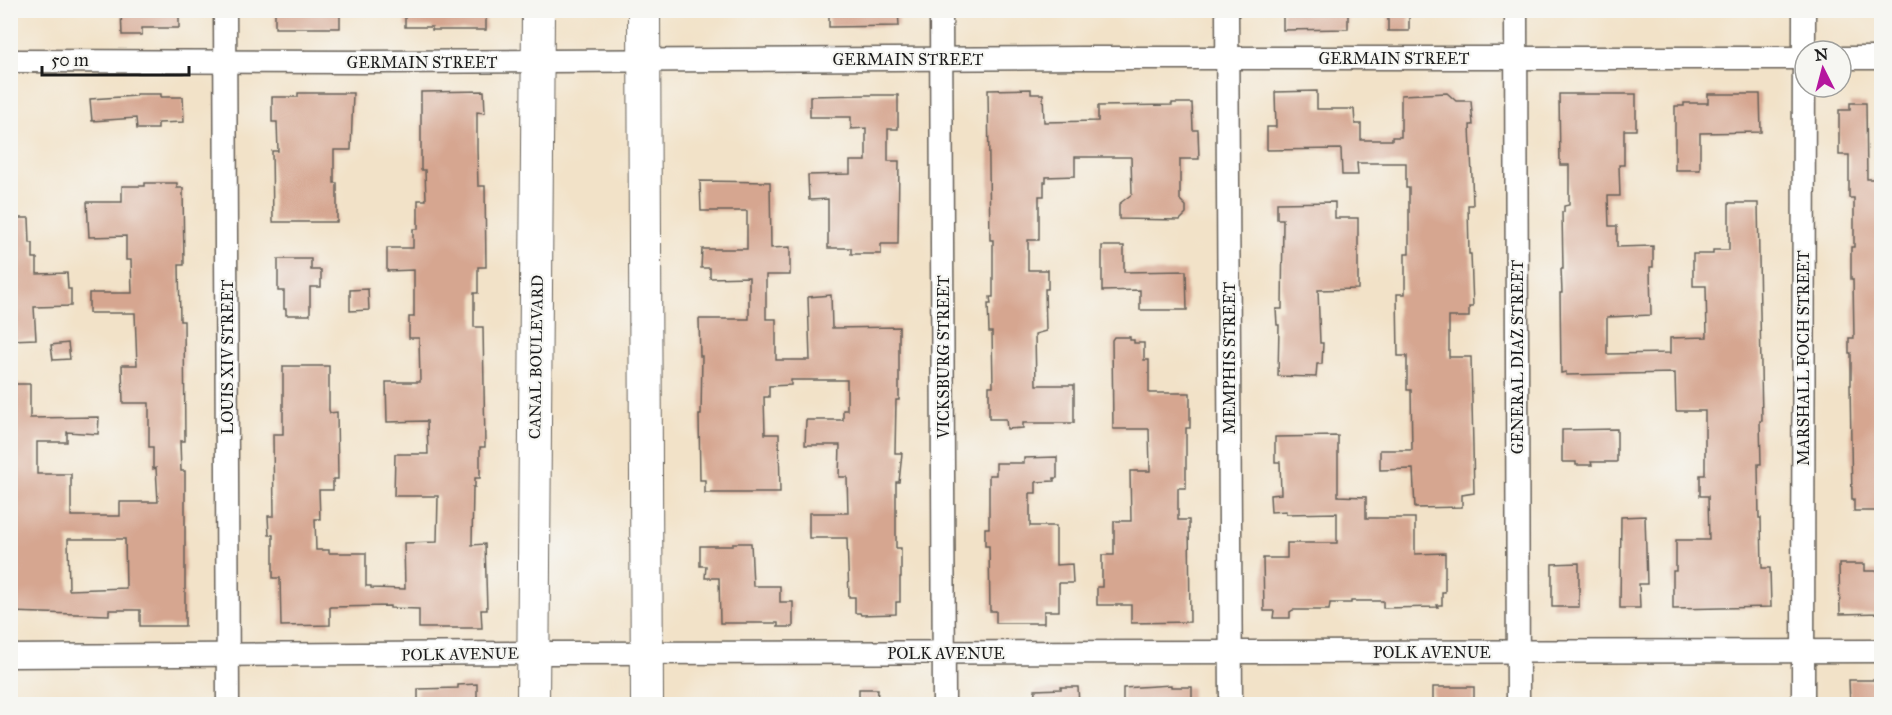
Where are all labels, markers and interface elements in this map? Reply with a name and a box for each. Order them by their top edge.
scale bar [42,39,189,77]
north arrow [1793,39,1853,99]
text: N [1814,44,1830,65]
text: 50 m [51,49,89,71]
street label: GERMAIN STREET [1319,49,1469,68]
street label: GERMAIN STREET [833,50,983,69]
street label: GERMAIN STREET [347,53,497,72]
street label: MARSHALL FOCH STREET [1794,250,1813,466]
street label: GENERAL DIAZ STREET [1508,260,1527,454]
street label: CANAL BOULEVARD [525,275,547,439]
street label: VICKSBURG STREET [934,275,953,440]
street label: LOUIS XIV STREET [218,279,237,435]
street label: MEMPHIS STREET [1220,282,1239,434]
street label: POLK AVENUE [401,643,519,665]
street label: POLK AVENUE [1373,643,1491,662]
street label: POLK AVENUE [887,644,1005,663]

